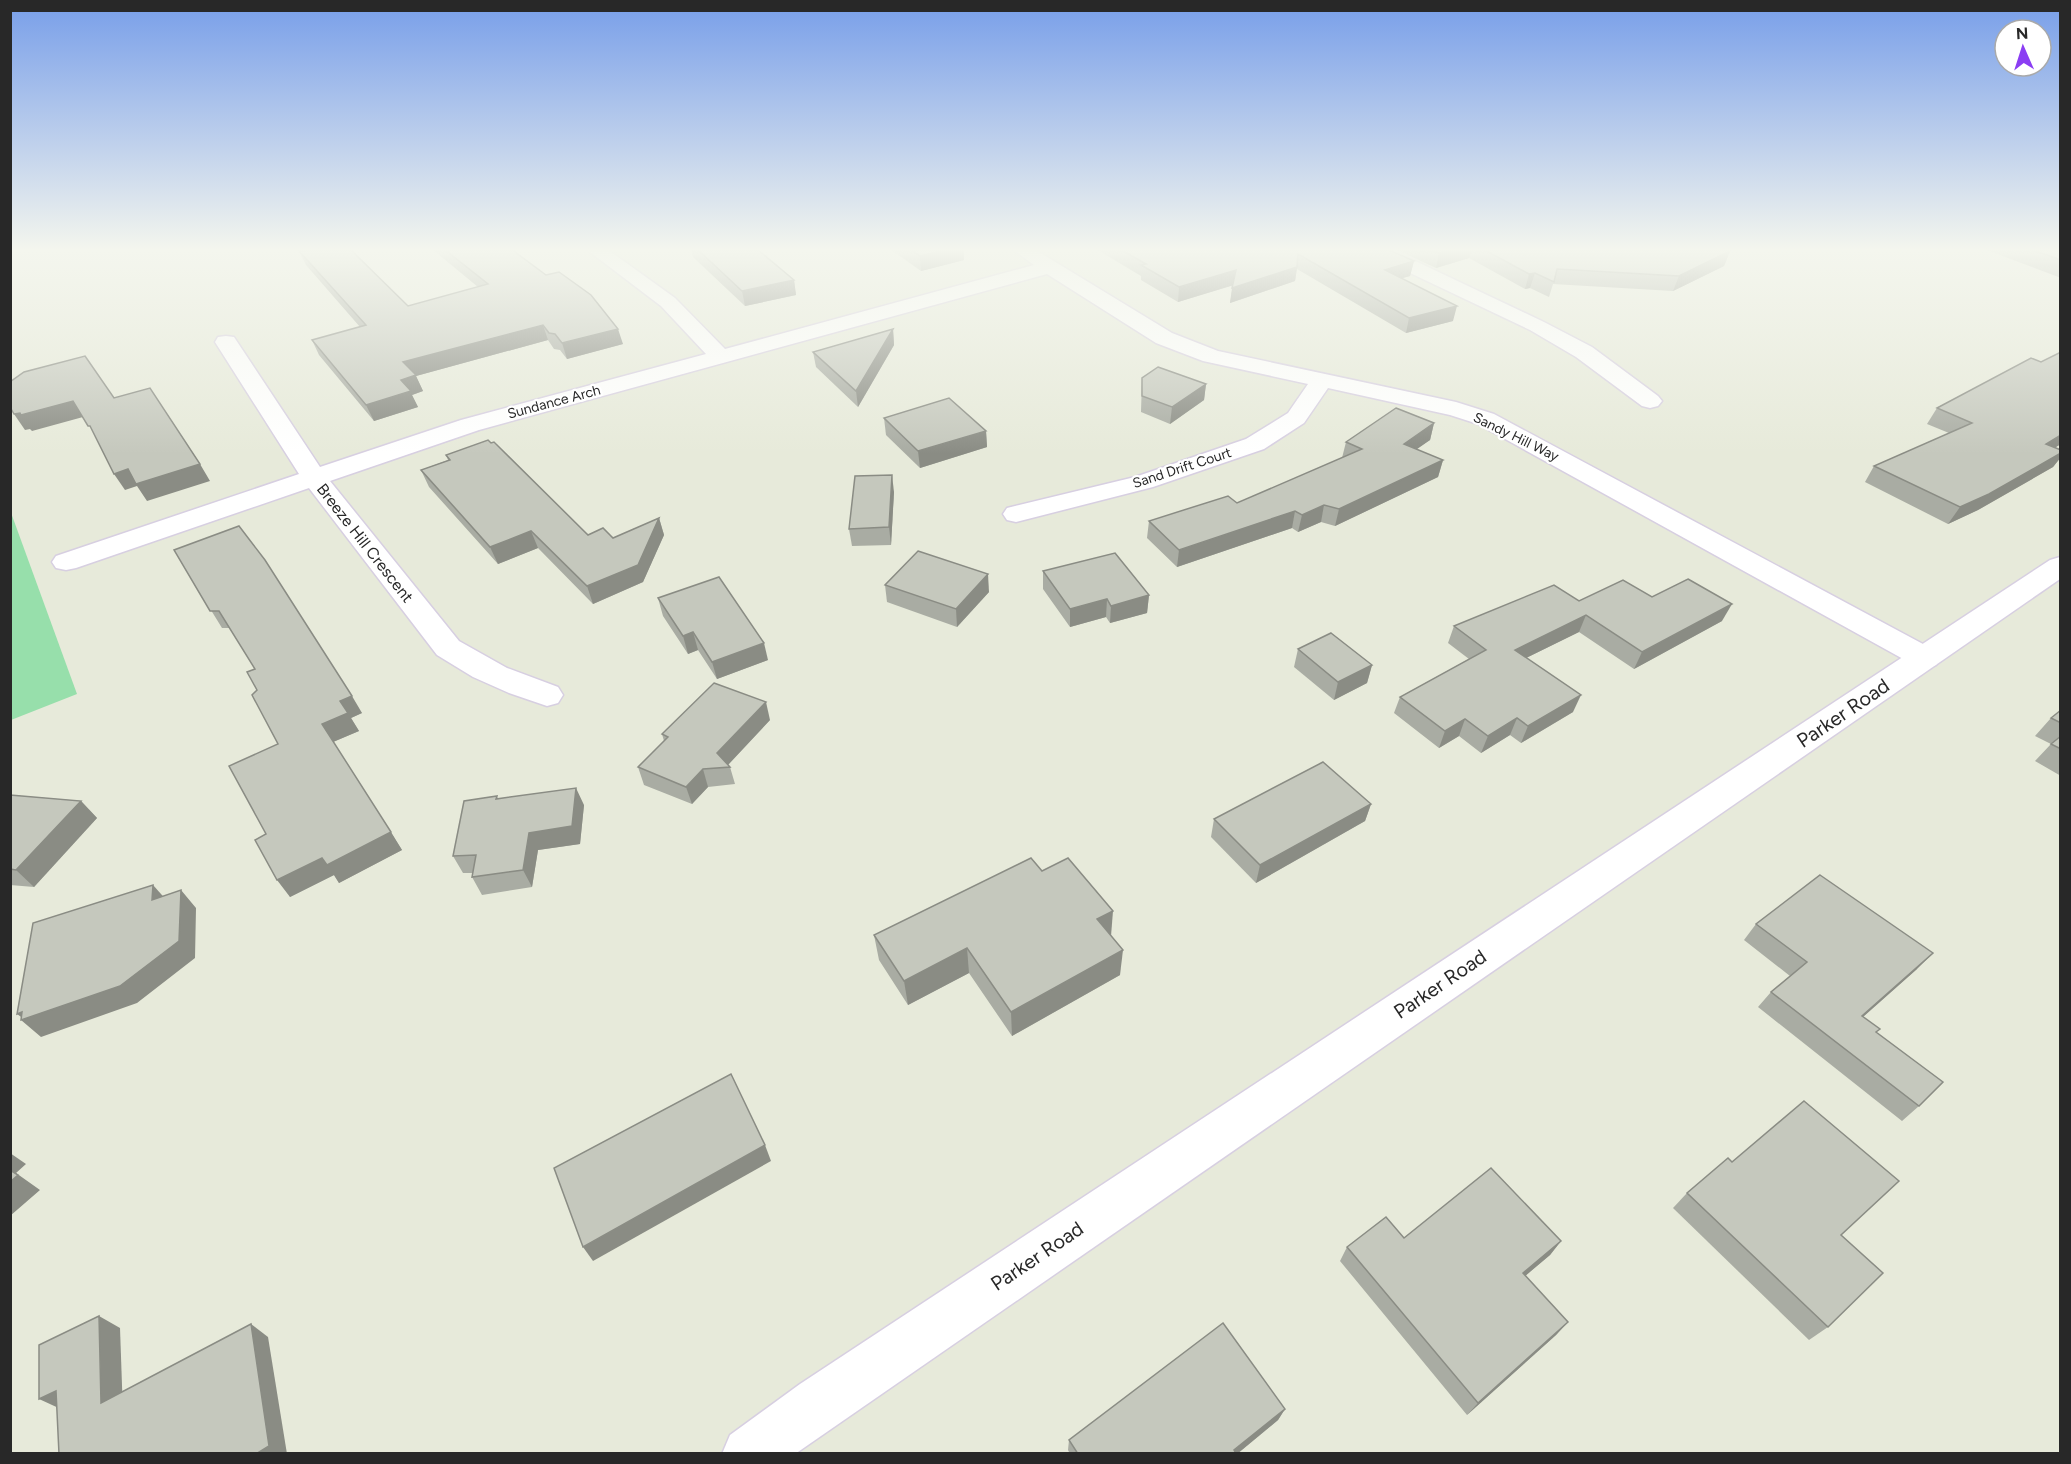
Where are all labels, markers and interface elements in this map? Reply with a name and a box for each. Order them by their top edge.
north arrow [1993,18,2053,78]
text: N [2016,24,2029,43]
street label: Sundance Arch [506,381,603,423]
street label: Sandy Hill Way [1470,409,1562,465]
street label: Sand Drift Court [1130,444,1234,492]
street label: Breeze Hill Crescent [313,480,417,606]
street label: Parker Road [1792,673,1894,753]
street label: Parker Road [1389,944,1491,1024]
street label: Parker Road [986,1216,1088,1296]

